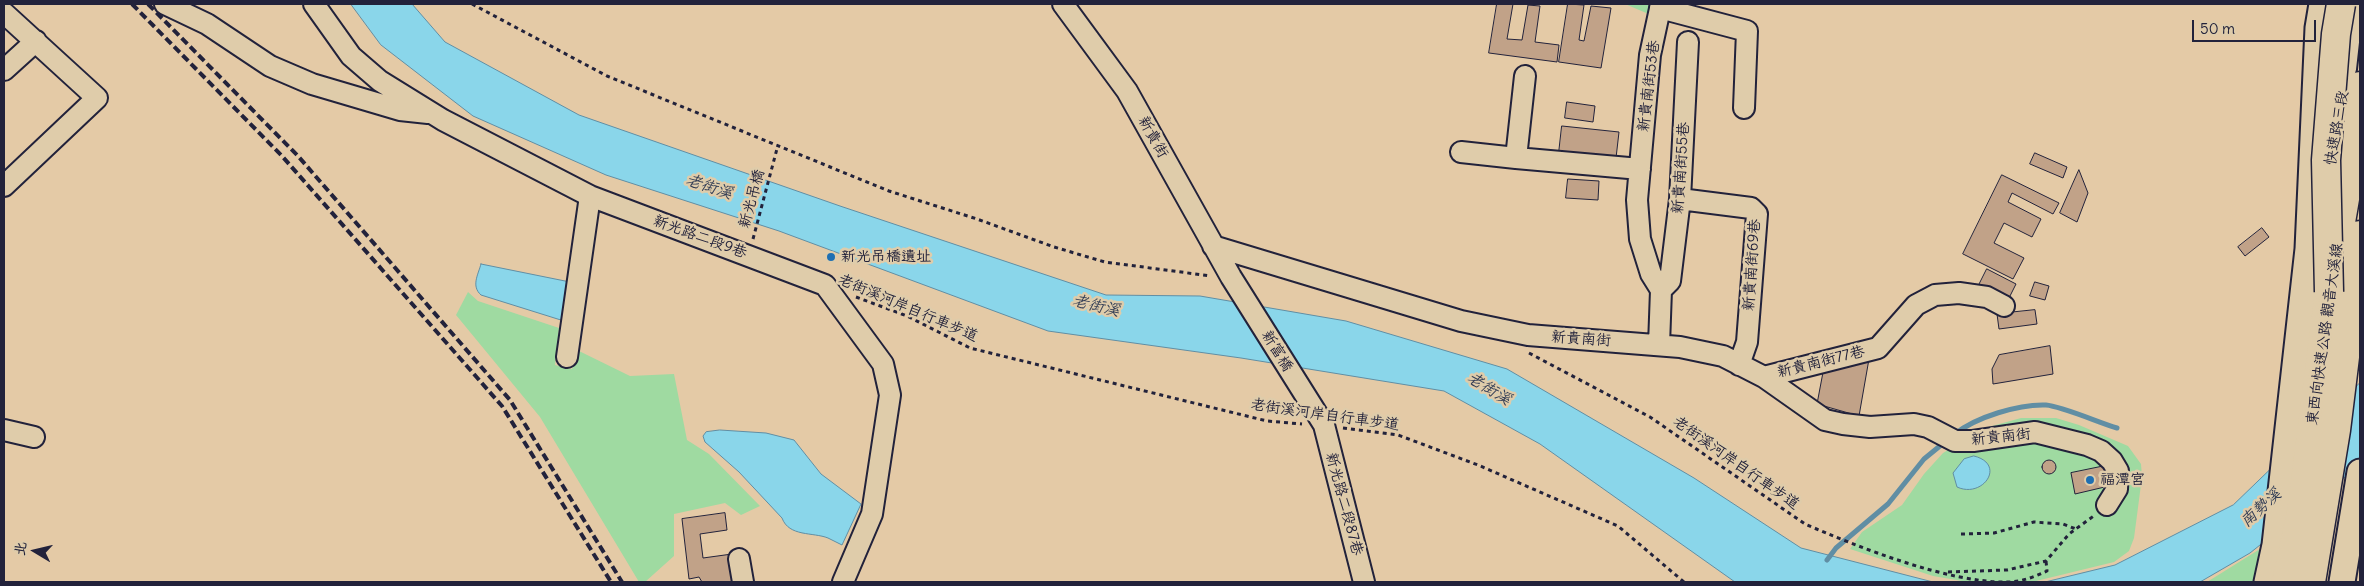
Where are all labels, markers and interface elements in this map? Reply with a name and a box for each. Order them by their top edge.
scale bar [2194,10,2318,42]
text: 50 m [2200,19,2235,38]
street label: 新貴南街53巷 [1634,39,1664,133]
street label: 快速路三段 [2322,90,2352,166]
street label: 新貴街 [1134,113,1172,161]
street label: 新貴南街55巷 [1669,121,1693,215]
street label: 新光吊橋 [736,168,768,230]
water label: 老街溪 [683,170,735,204]
street label: 新光路二段9巷 [651,212,749,262]
street label: 新貴南街69巷 [1740,218,1764,312]
street label: 東西向快速公路 觀音大溪線 [2303,242,2347,426]
place label: 新光吊橋遺址 [841,248,931,266]
marker: 新光吊橋遺址 [825,251,837,263]
street label: 老街溪河岸自行車步道 [835,270,981,346]
water label: 老街溪 [1070,291,1122,321]
street label: 新富橋 [1257,327,1297,375]
street label: 新貴南街 [1550,328,1612,350]
street label: 新貴南街77巷 [1775,342,1867,382]
water label: 老街溪 [1463,368,1515,410]
street label: 老街溪河岸自行車步道 [1249,396,1401,434]
street label: 老街溪河岸自行車步道 [1669,413,1803,513]
street label: 新貴南街 [1970,425,2032,449]
street label: 新光路二段87巷 [1322,450,1366,558]
place label: 福潭宮 [2100,471,2145,489]
marker: 福潭宮 [2084,474,2096,486]
water label: 南勢溪 [2237,485,2285,531]
north arrow [10,526,60,576]
text: 北 [10,540,30,557]

